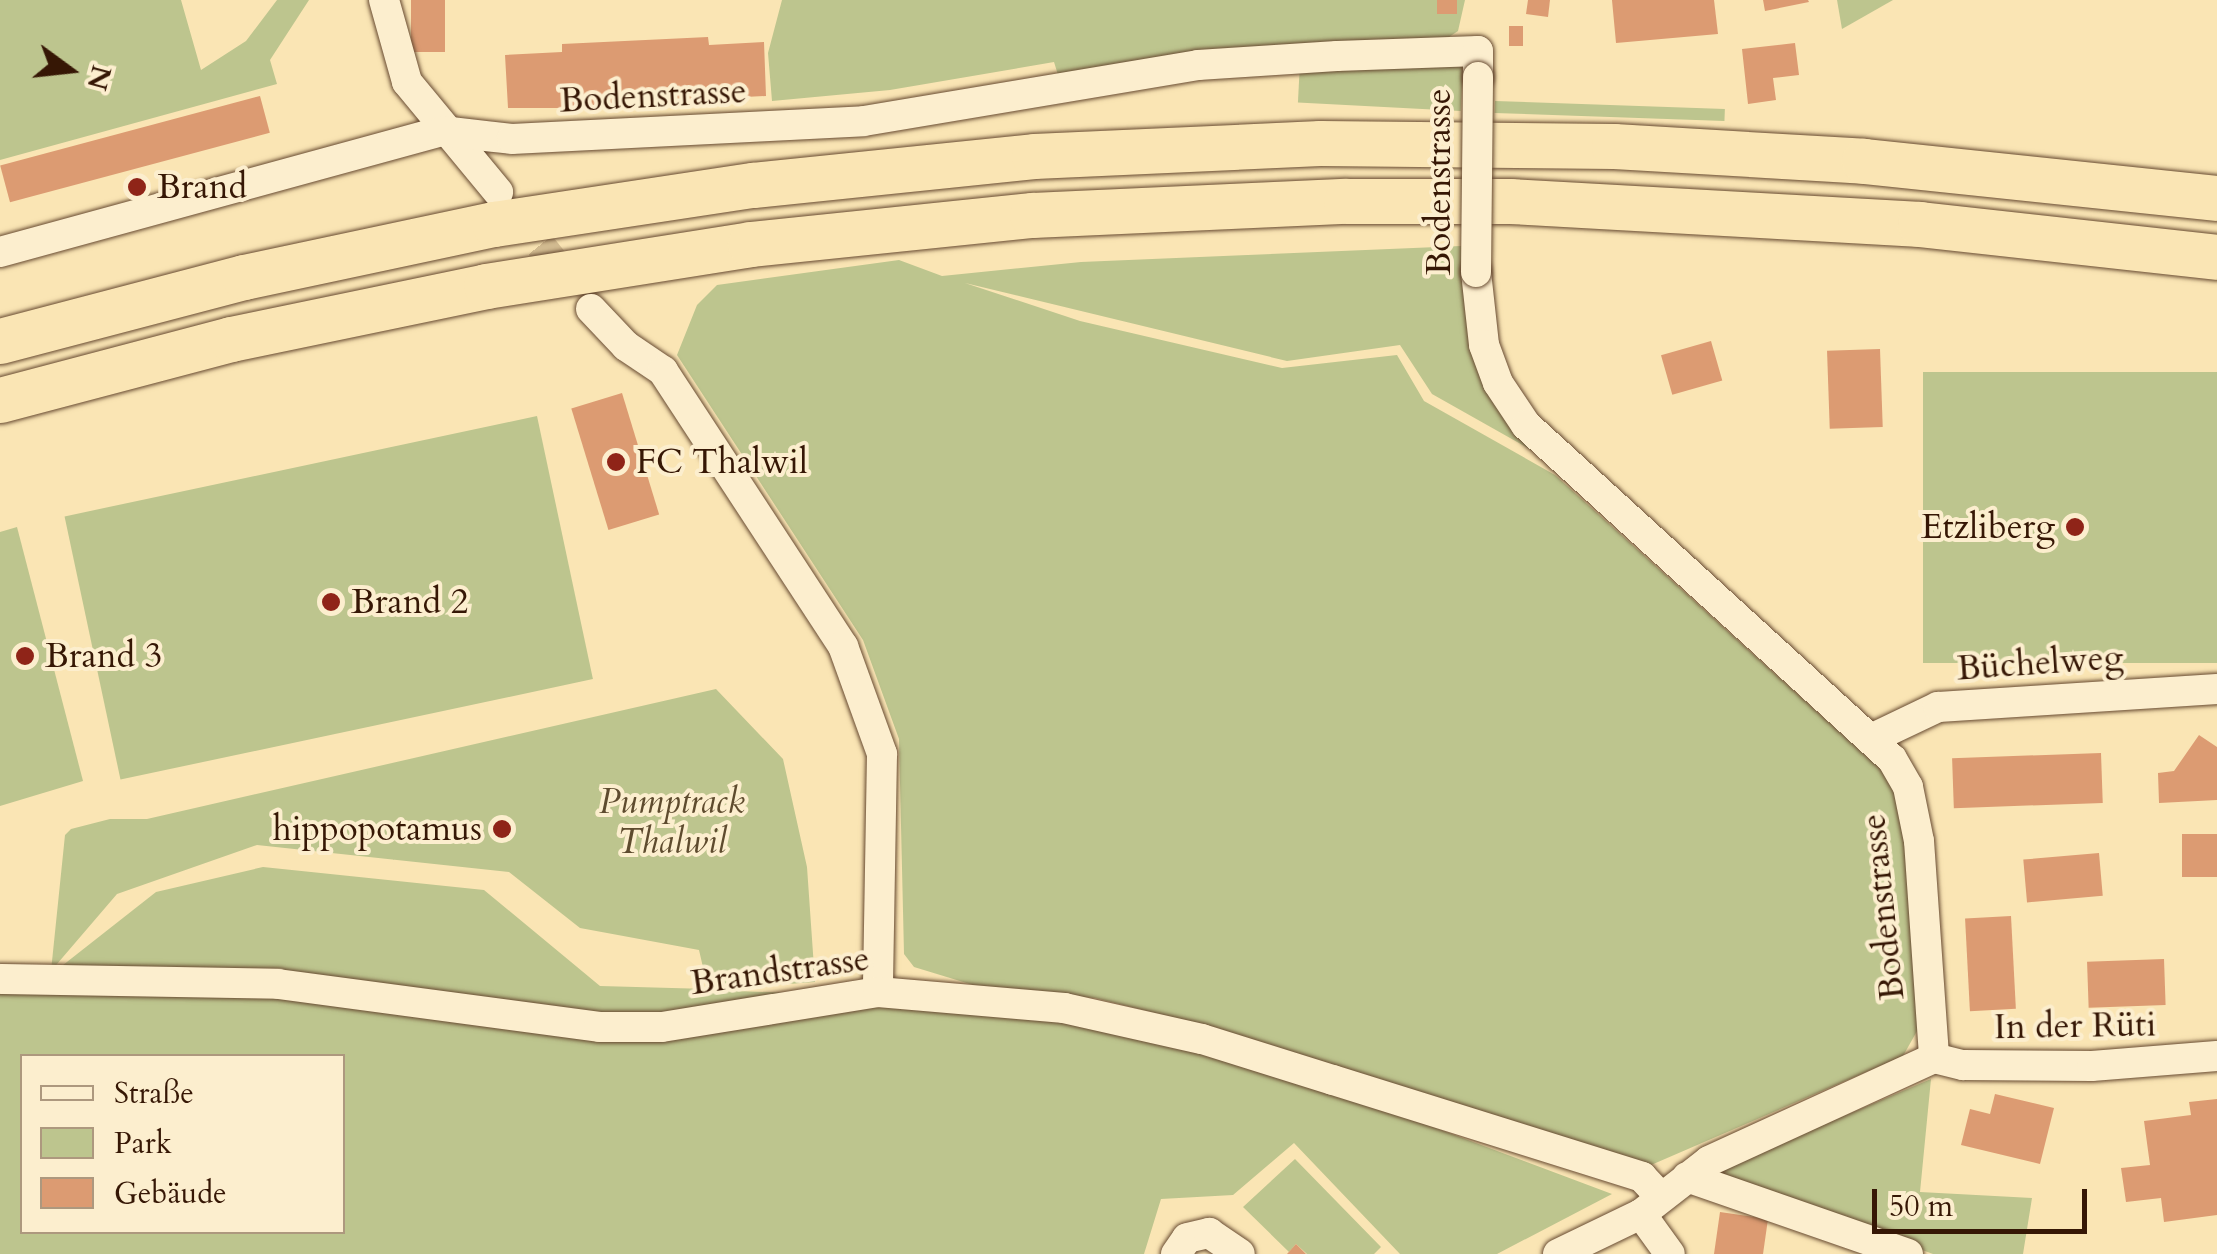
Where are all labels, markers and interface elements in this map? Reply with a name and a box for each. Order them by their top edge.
north arrow [20,20,120,120]
text: N [77,61,120,94]
street label: Bodenstrasse [558,70,748,122]
street label: Bodenstrasse [1418,88,1460,276]
place label: Brand [157,166,247,208]
marker: Brand [126,176,148,198]
place label: FC Thalwil [636,441,808,483]
marker: FC Thalwil [605,451,627,473]
place label: Etzliberg [1921,506,2055,548]
marker: Etzliberg [2064,516,2086,538]
place label: Brand 2 [351,581,469,623]
marker: Brand 2 [320,591,342,613]
place label: Brand 3 [45,635,163,677]
street label: Büchelweg [1955,636,2125,690]
marker: Brand 3 [14,645,36,667]
park label: Pumptrack Thalwil [599,781,745,863]
place label: hippopotamus [273,808,482,850]
street label: Bodenstrasse [1852,812,1914,1002]
marker: hippopotamus [491,818,513,840]
street label: Brandstrasse [688,938,872,1004]
street label: In der Rüti [1994,1004,2156,1048]
legend [20,1054,345,1234]
text: Straße [114,1073,194,1114]
text: Park [114,1123,172,1164]
scale bar [1877,1169,2092,1231]
text: Gebäude [114,1173,227,1214]
text: 50 m [1889,1186,1953,1227]

